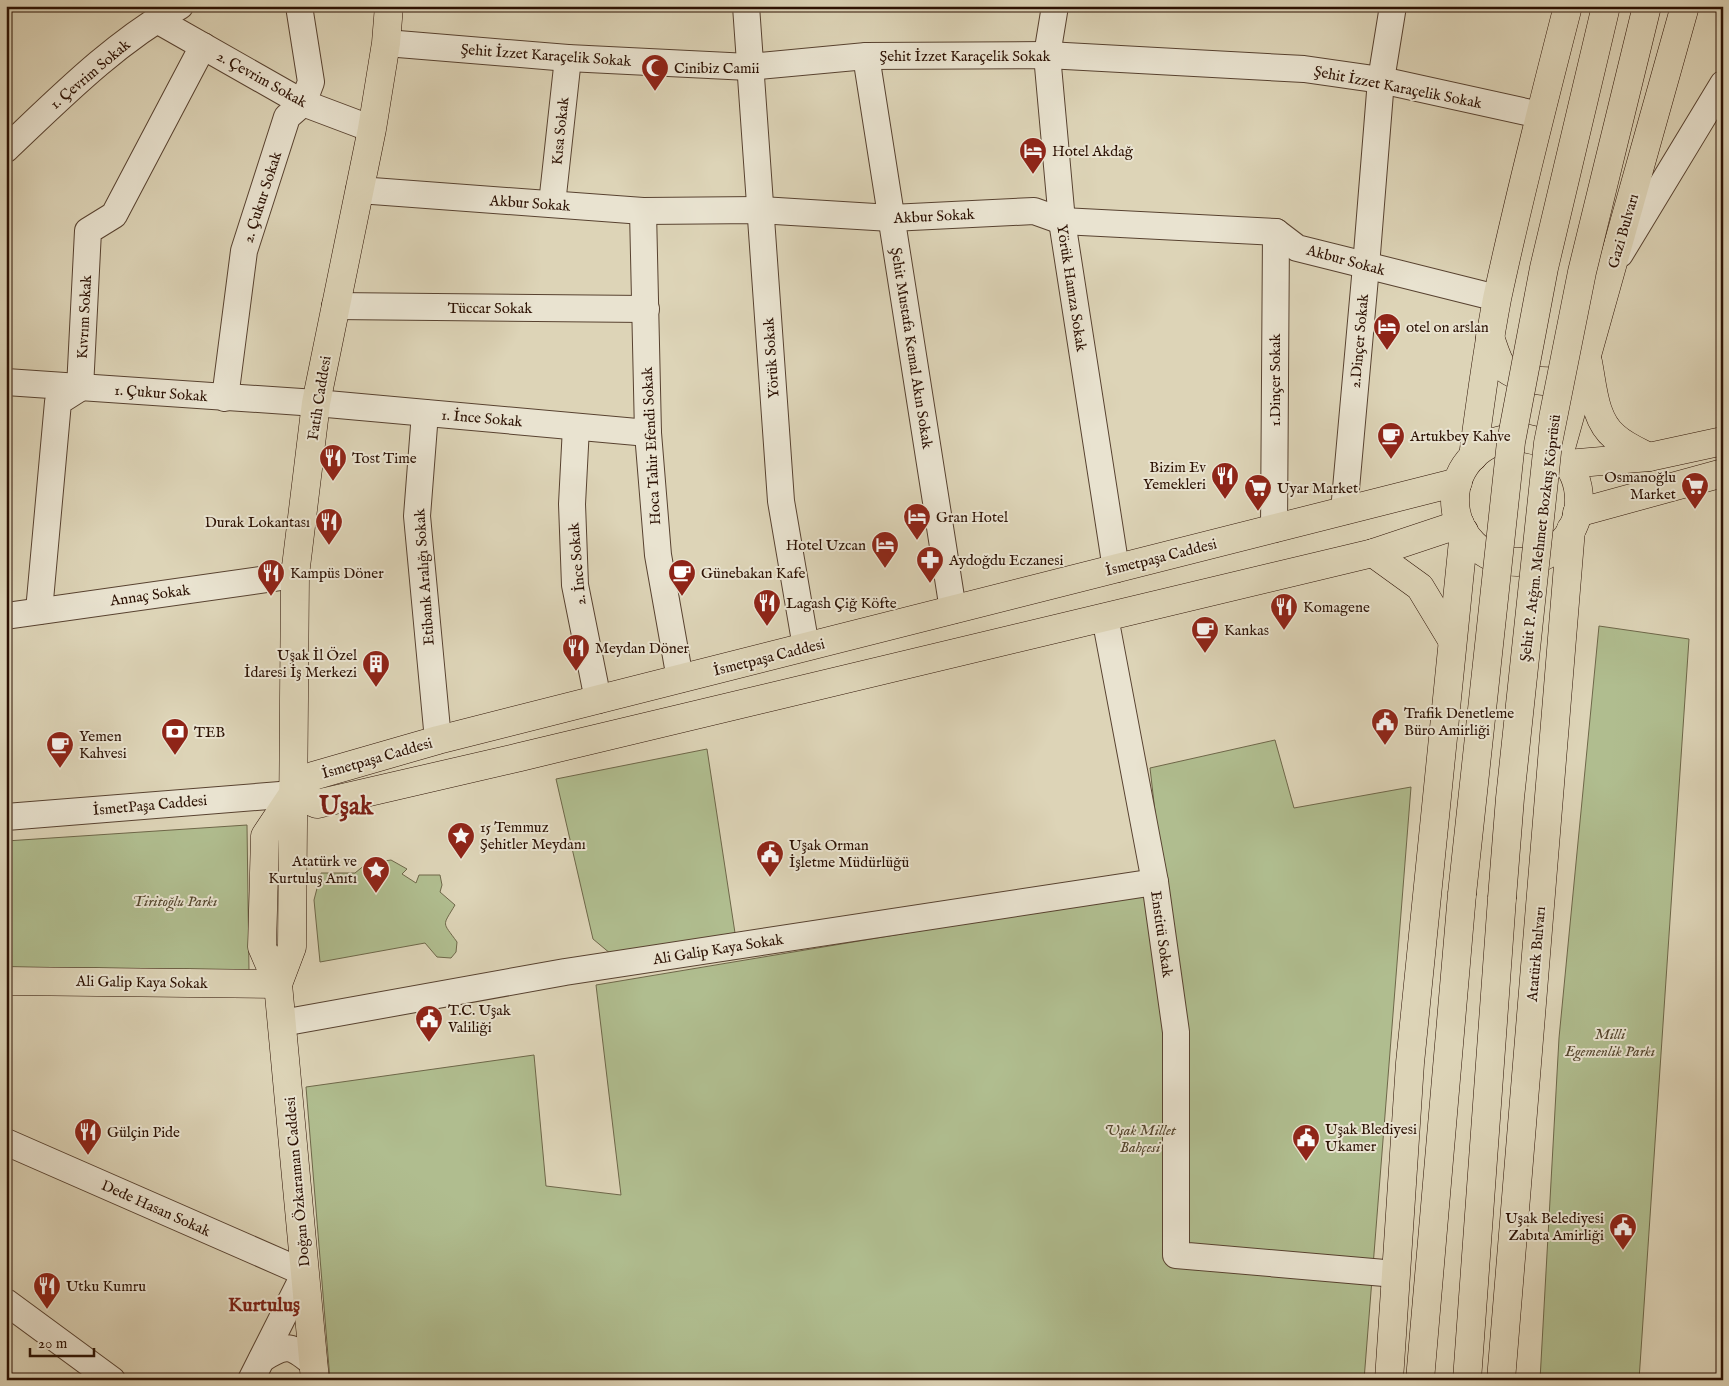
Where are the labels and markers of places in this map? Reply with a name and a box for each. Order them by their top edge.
mosque icon: Cinibiz Camii [640,53,670,92]
place label: Cinibiz Camii [674,59,760,78]
hotel icon: Hotel Akdağ [1018,136,1048,175]
place label: Hotel Akdağ [1052,142,1134,161]
hotel icon: otel on arslan [1372,312,1402,351]
place label: otel on arslan [1406,318,1489,337]
cafe icon: Artukbey Kahve [1376,421,1406,460]
place label: Artukbey Kahve [1409,427,1511,446]
restaurant icon: Tost Time [318,443,348,482]
place label: Tost Time [352,449,417,468]
place label: Bizim Ev Yemekleri [1143,458,1206,494]
restaurant icon: Bizim Ev Yemekleri [1210,461,1240,500]
place label: Osmanoğlu Market [1604,468,1676,504]
supermarket icon: Osmanoğlu Market [1680,471,1710,510]
supermarket icon: Uyar Market [1243,473,1273,512]
place label: Uyar Market [1277,479,1358,498]
hotel icon: Gran Hotel [902,502,932,541]
restaurant icon: Durak Lokantası [314,507,344,546]
place label: Gran Hotel [936,508,1009,527]
place label: Durak Lokantası [205,513,310,532]
hotel icon: Hotel Uzcan [870,530,900,569]
place label: Hotel Uzcan [786,536,866,555]
pharmacy icon: Aydoğdu Eczanesi [915,545,945,584]
place label: Aydoğdu Eczanesi [948,551,1064,570]
restaurant icon: Kampüs Döner [256,558,286,597]
cafe icon: Günebakan Kafe [667,558,697,597]
place label: Kampüs Döner [290,564,384,583]
place label: Günebakan Kafe [701,564,806,583]
restaurant icon: Lagash Çiğ Köfte [752,588,782,627]
restaurant icon: Komagene [1269,592,1299,631]
place label: Lagash Çiğ Köfte [786,594,897,613]
place label: Komagene [1303,598,1370,617]
cafe icon: Kankas [1190,615,1220,654]
place label: Kankas [1224,621,1269,640]
restaurant icon: Meydan Döner [561,633,591,672]
place label: Meydan Döner [595,639,690,658]
place label: Uşak İl Özel İdaresi İş Merkezi [244,646,358,682]
building icon: Uşak İl Özel İdaresi İş Merkezi [361,649,391,688]
place label: Trafik Denetleme Büro Amirliği [1404,704,1514,740]
public building icon: Trafik Denetleme Büro Amirliği [1370,707,1400,746]
bank icon: TEB [160,717,190,756]
place label: TEB [194,723,225,742]
place label: Yemen Kahvesi [79,727,127,763]
cafe icon: Yemen Kahvesi [45,730,75,769]
place label: 15 Temmuz Şehitler Meydanı [480,818,586,854]
place icon: 15 Temmuz Şehitler Meydanı [446,821,476,860]
place label: Uşak Orman İşletme Müdürlüğü [789,836,909,872]
public building icon: Uşak Orman İşletme Müdürlüğü [755,839,785,878]
place label: Atatürk ve Kurtuluş Anıtı [268,852,357,888]
place icon: Atatürk ve Kurtuluş Anıtı [361,855,391,894]
place label: T.C. Uşak Valiliği [447,1001,512,1037]
public building icon: T.C. Uşak Valiliği [414,1004,444,1043]
restaurant icon: Gülçin Pide [73,1117,103,1156]
place label: Uşak Blediyesi Ukamer [1325,1120,1417,1156]
place label: Gülçin Pide [107,1123,180,1142]
public building icon: Uşak Blediyesi Ukamer [1291,1123,1321,1162]
place label: Uşak Belediyesi Zabıta Amirliği [1505,1209,1604,1245]
public building icon: Uşak Belediyesi Zabıta Amirliği [1608,1212,1638,1251]
restaurant icon: Utku Kumru [32,1271,62,1310]
place label: Utku Kumru [66,1277,146,1296]

